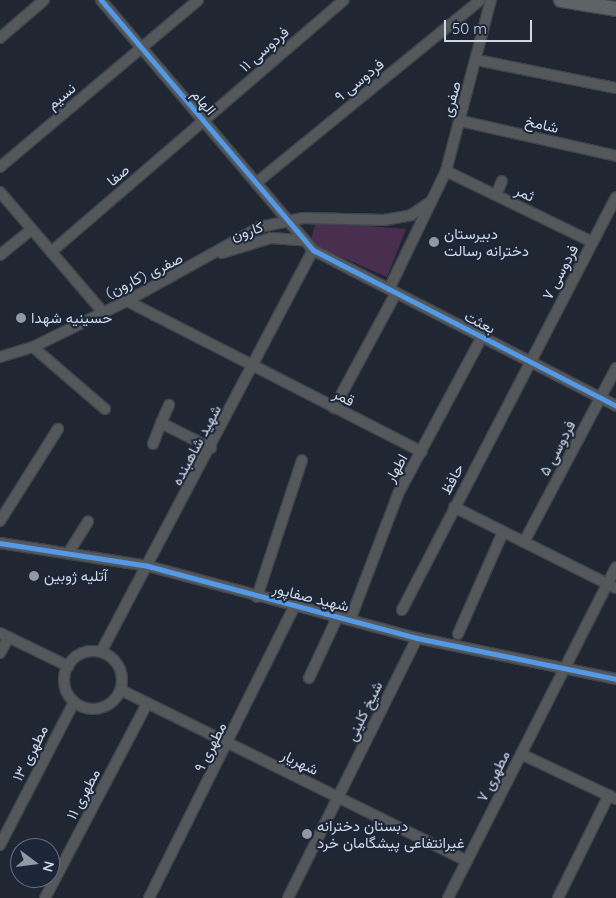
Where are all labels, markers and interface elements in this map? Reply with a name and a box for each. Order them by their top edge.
scale bar [446,10,534,42]
text: 50 m [452,19,487,38]
street label: فردوسی ۱۱ [236,23,292,75]
street label: فردوسی ۹ [331,55,387,105]
street label: نسیم [43,79,79,113]
street label: صفری [438,79,464,119]
street label: الهام [188,85,220,119]
street label: شامخ [523,111,561,137]
street label: صفا [103,160,133,190]
street label: ثمر [513,181,537,205]
street label: کارون [229,218,265,244]
place label: دبیرستان دخترانه رسالت [444,224,529,259]
marker: دبیرستان دخترانه رسالت [428,236,440,248]
street label: فردوسی ۷ [538,241,582,303]
street label: صفری (کارون) [102,248,186,302]
street label: بعثت [462,307,498,337]
place label: حسینیه شهدا [31,309,112,327]
marker: حسینیه شهدا [15,312,27,324]
street label: قمر [330,384,358,410]
street label: شهید شاهبنده [167,402,225,488]
street label: فردوسی ۵ [535,417,579,479]
street label: اطهار [381,451,411,485]
street label: حافظ [436,461,468,497]
place label: آتلیه ژوبین [44,567,107,585]
marker: آتلیه ژوبین [28,570,40,582]
street label: شهید صفاپور [271,579,351,615]
street label: شیخ کلینی [342,678,386,744]
street label: مطهری ۹ [190,719,230,775]
street label: مطهری ۱۳ [8,722,52,784]
street label: شهریار [279,745,321,779]
street label: مطهری ۷ [473,747,513,805]
street label: مطهری ۱۱ [62,766,104,822]
place label: دبستان دخترانه غیرانتفاعی پیشگامان خرد [317,816,465,851]
marker: دبستان دخترانه غیرانتفاعی پیشگامان خرد [301,828,313,840]
north arrow [10,838,60,888]
text: N [38,859,59,874]

